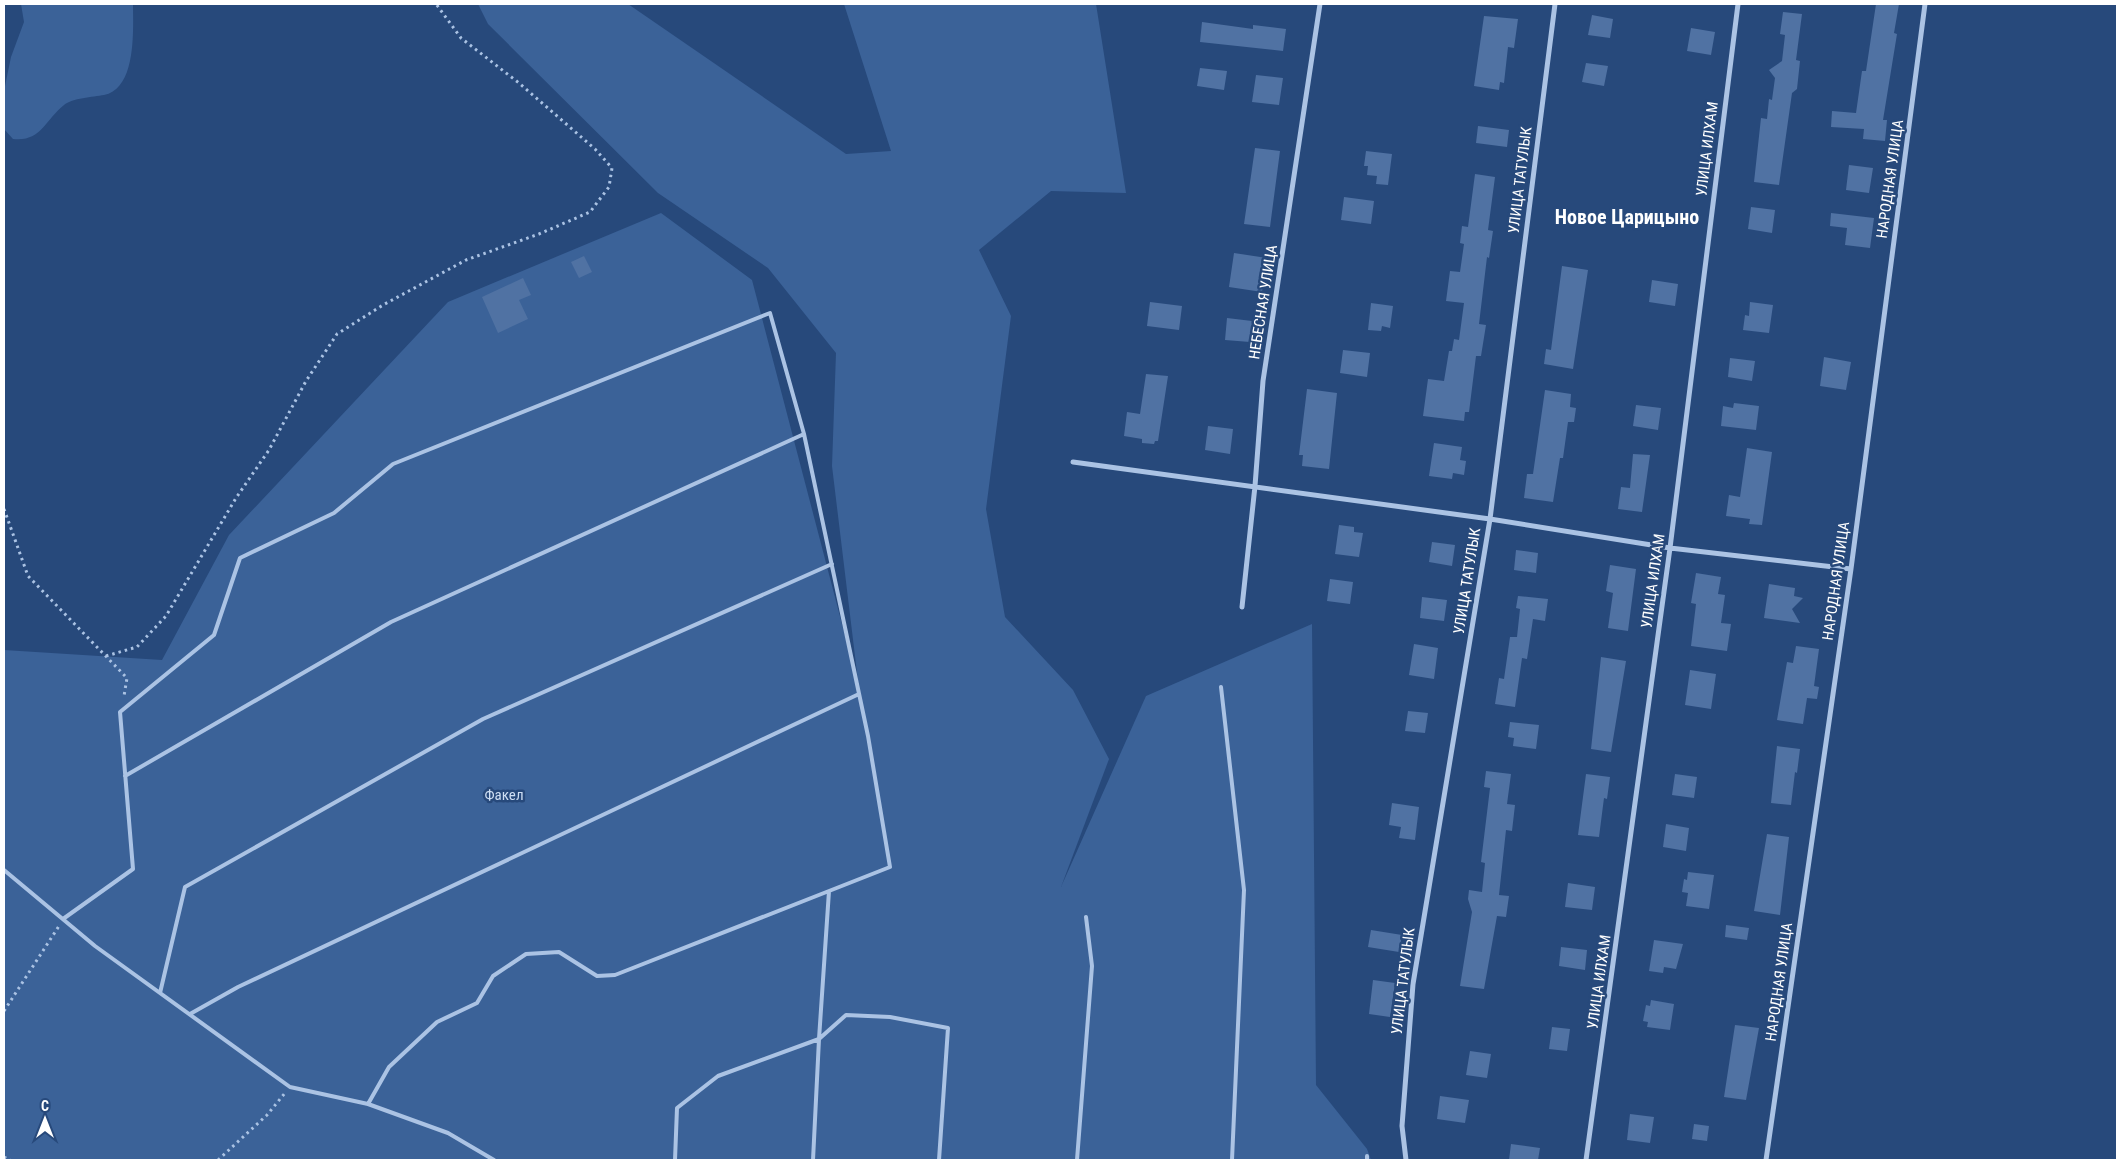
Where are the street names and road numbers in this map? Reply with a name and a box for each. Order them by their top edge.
street label: УЛИЦА ИЛХАМ [1692,101,1722,197]
street label: НАРОДНАЯ УЛИЦА [1873,118,1907,240]
street label: УЛИЦА ТАТУЛЫК [1505,125,1536,234]
street label: НЕБЕСНАЯ УЛИЦА [1245,243,1281,361]
street label: НАРОДНАЯ УЛИЦА [1819,520,1853,642]
street label: УЛИЦА ТАТУЛЫК [1450,526,1484,635]
street label: УЛИЦА ИЛХАМ [1637,533,1669,629]
street label: НАРОДНАЯ УЛИЦА [1762,921,1796,1043]
street label: УЛИЦА ТАТУЛЫК [1388,926,1419,1035]
street label: УЛИЦА ИЛХАМ [1583,934,1615,1030]

